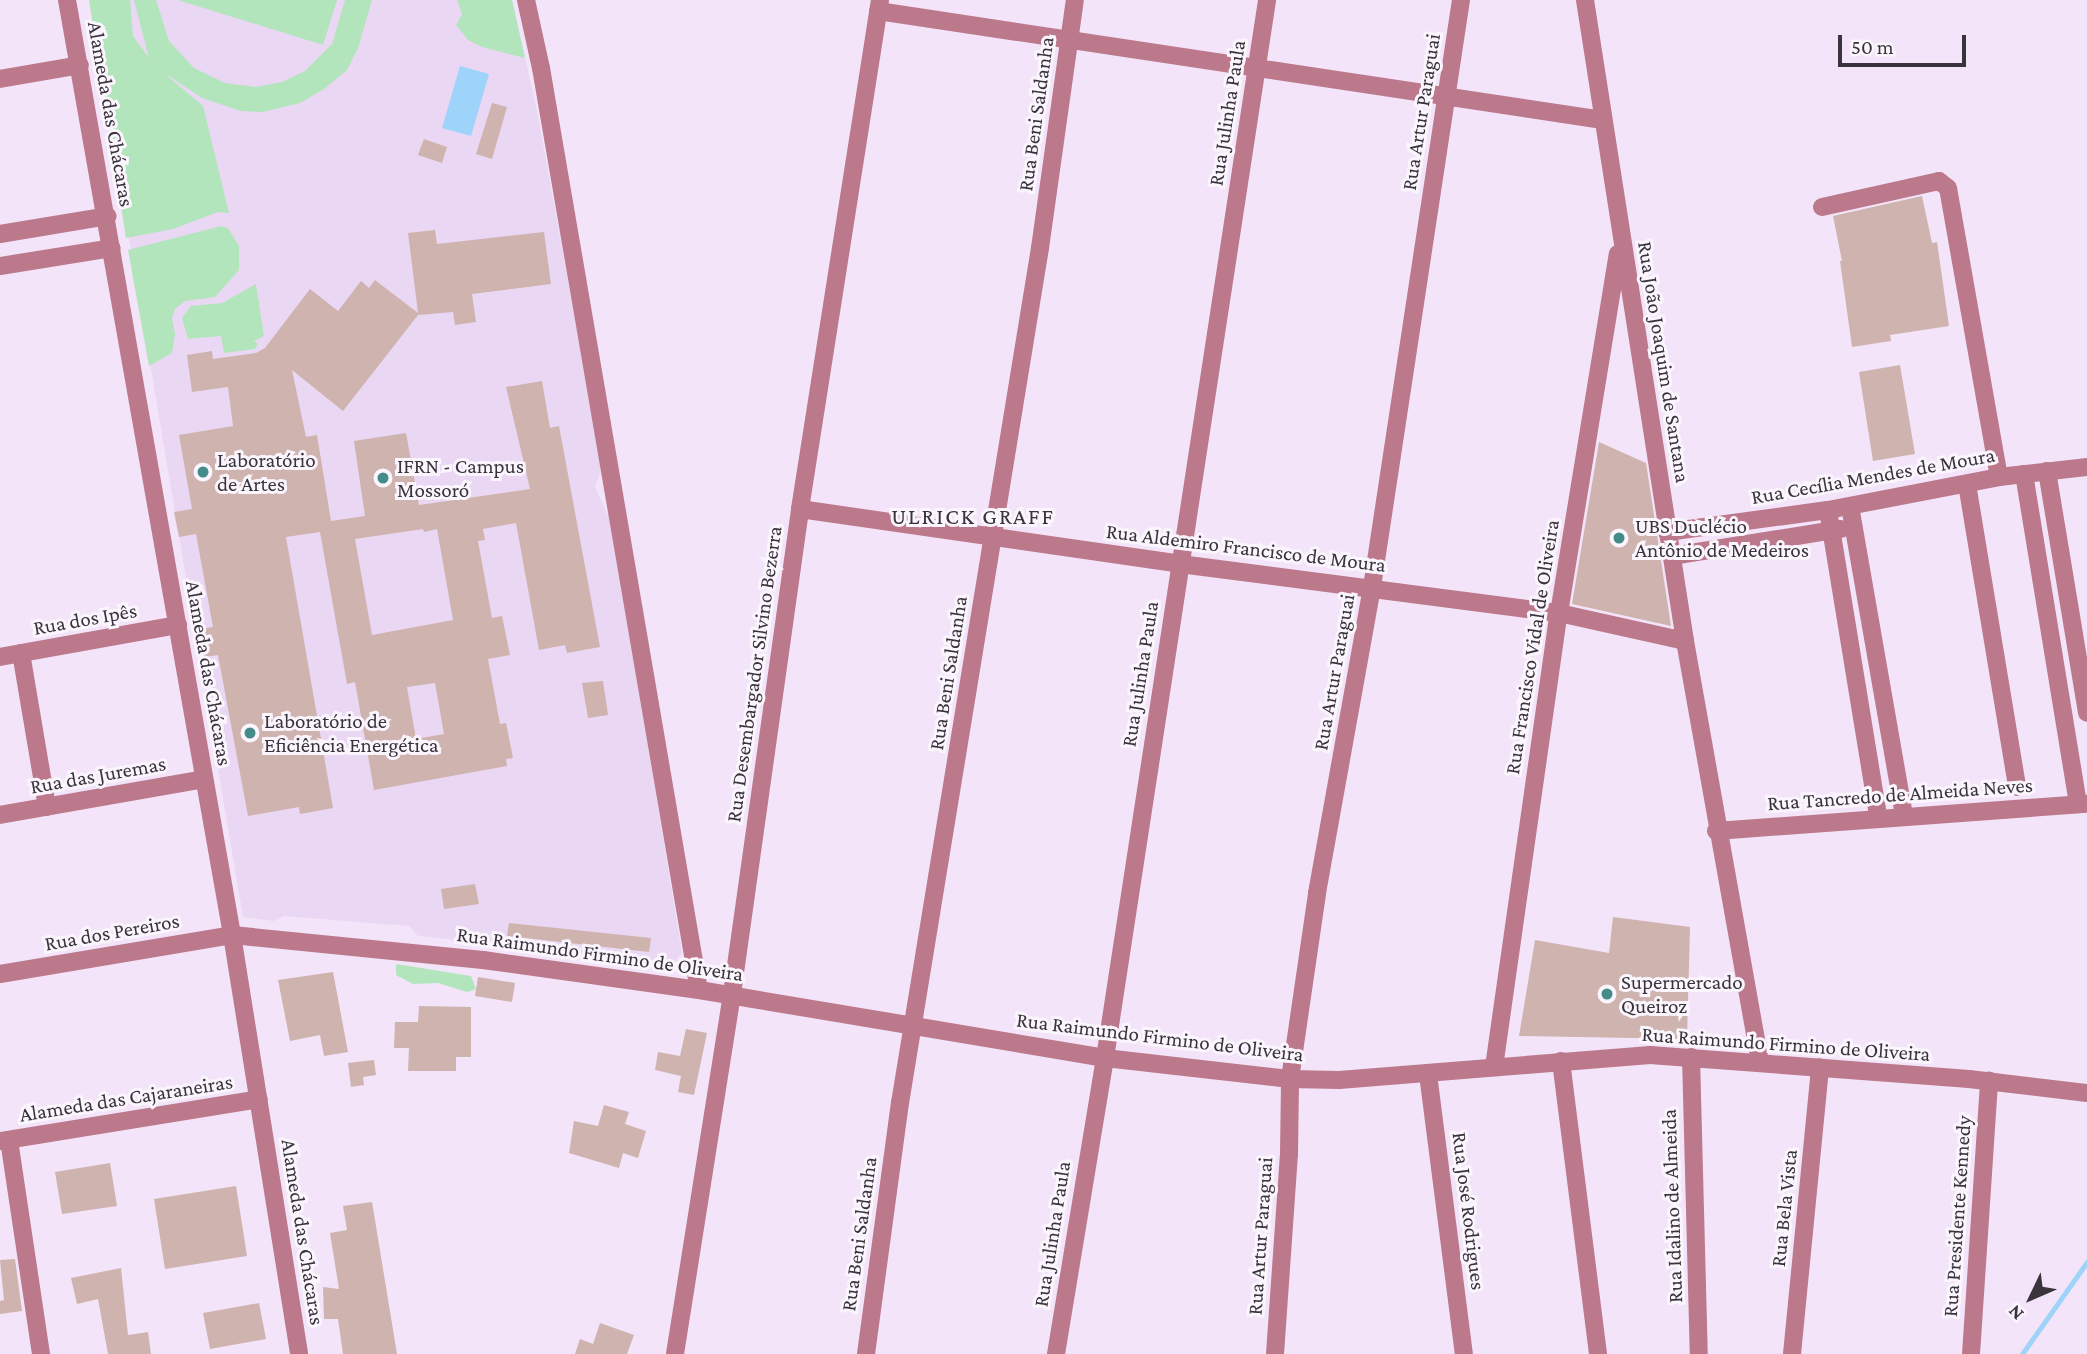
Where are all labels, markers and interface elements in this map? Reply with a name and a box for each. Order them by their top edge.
street label: Alameda das Chácaras [82,19,140,209]
scale bar [1842,21,1970,65]
street label: Rua Artur Paraguai [1396,32,1446,192]
street label: Rua Beni Saldanha [1013,35,1059,193]
text: 50 m [1851,35,1894,59]
street label: Rua Julinha Paula [1203,38,1251,188]
street label: Rua João Joaquim de Santana [1632,240,1696,484]
street label: Rua Cecília Mendes de Moura [1749,442,1997,510]
place label: Laboratório de Artes [217,447,316,497]
place label: IFRN - Campus Mossoró [397,453,524,503]
marker: Laboratório de Artes [195,464,211,480]
marker: IFRN - Campus Mossoró [375,470,391,486]
district label: ULRICK GRAFF [893,502,1053,530]
place label: UBS Duclécio Antônio de Medeiros [1635,513,1809,563]
street label: Rua Aldemiro Francisco de Moura [1105,518,1387,578]
street label: Rua Francisco Vidal de Oliveira [1499,518,1565,776]
street label: Rua Desembargador Silvino Bezerra [721,524,787,824]
marker: UBS Duclécio Antônio de Medeiros [1609,528,1629,548]
street label: Alameda das Chácaras [180,578,238,768]
street label: Rua Artur Paraguai [1308,592,1360,752]
street label: Rua Beni Saldanha [923,594,973,752]
street label: Rua dos Ipês [31,598,139,640]
street label: Rua Julinha Paula [1116,599,1164,749]
place label: Laboratório de Eficiência Energética [264,708,438,758]
marker: Laboratório de Eficiência Energética [242,725,258,741]
street label: Rua das Juremas [28,751,168,799]
street label: Rua Tancredo de Almeida Neves [1766,772,2034,816]
street label: Rua dos Pereiros [43,908,181,956]
street label: Rua Raimundo Firmino de Oliveira [455,921,745,987]
place label: Supermercado Queiroz [1621,969,1743,1019]
marker: Supermercado Queiroz [1599,986,1615,1002]
street label: Rua Raimundo Firmino de Oliveira [1015,1007,1305,1067]
street label: Rua Raimundo Firmino de Oliveira [1641,1021,1931,1067]
street label: Alameda das Cajaraneiras [18,1069,234,1127]
street label: Rua Idalino de Almeida [1656,1109,1688,1303]
street label: Rua Presidente Kennedy [1937,1114,1977,1318]
street label: Rua José Rodrigues [1447,1131,1491,1291]
street label: Alameda das Chácaras [276,1137,330,1327]
street label: Rua Bela Vista [1765,1148,1803,1268]
street label: Rua Beni Saldanha [836,1155,882,1313]
street label: Rua Artur Paraguai [1242,1156,1278,1316]
street label: Rua Julinha Paula [1028,1159,1076,1309]
north arrow [1996,1263,2066,1333]
text: N [2003,1301,2028,1325]

